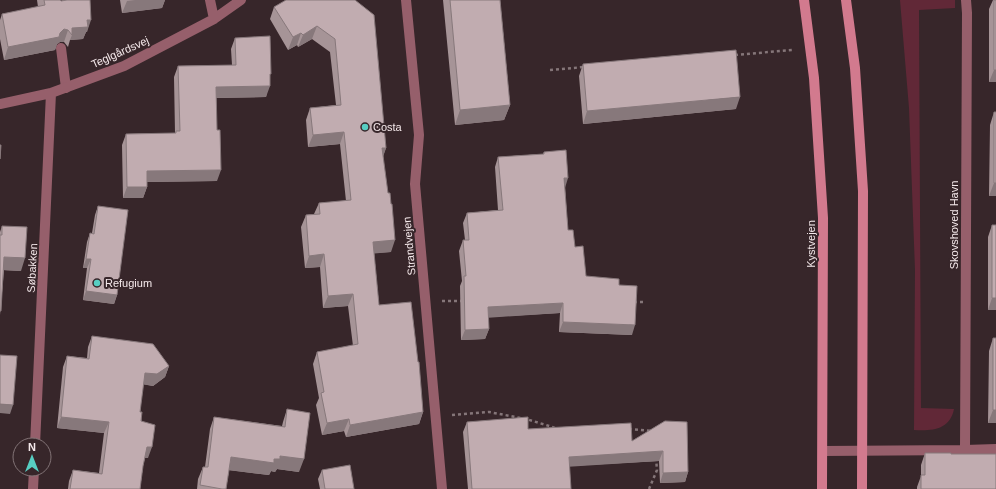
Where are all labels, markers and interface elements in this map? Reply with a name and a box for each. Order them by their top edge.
street label: Teglgårdsvej [89,34,151,70]
place label: Costa [373,121,403,133]
marker: Costa [360,122,370,132]
street label: Skovshoved Havn [948,181,960,269]
street label: Strandvejen [400,216,418,276]
street label: Kystvejen [805,220,817,268]
street label: Søbakken [25,243,39,293]
place label: Refugium [105,277,152,289]
marker: Refugium [92,278,102,288]
north arrow [12,437,52,477]
text: N [28,441,36,453]

